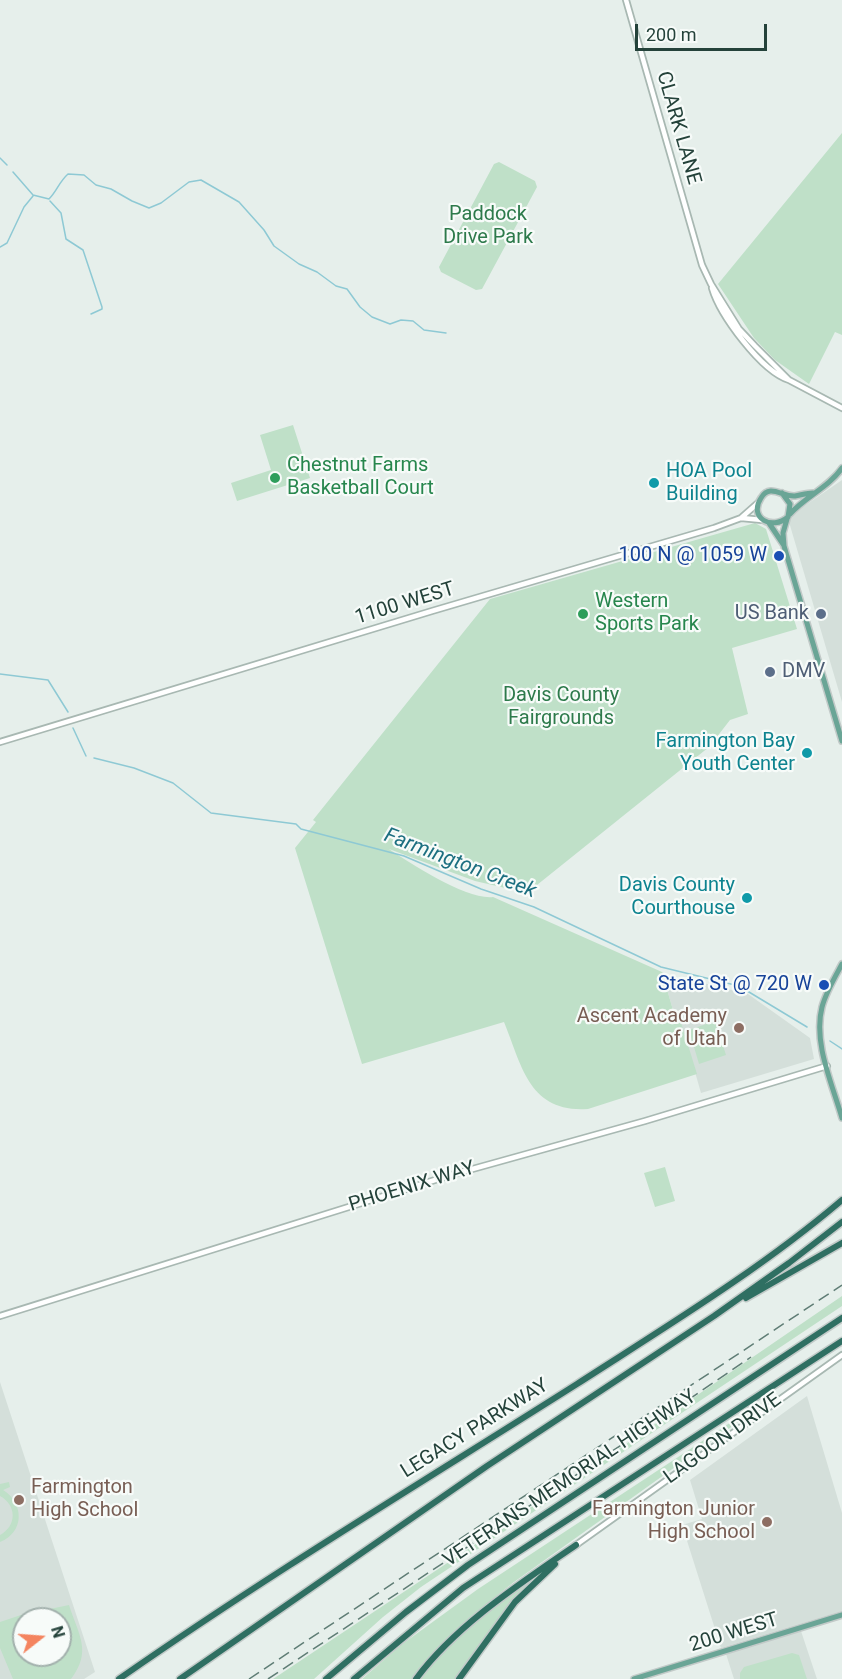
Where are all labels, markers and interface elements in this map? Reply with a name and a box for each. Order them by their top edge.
scale bar [638,12,770,50]
text: 200 m [646,24,697,45]
street label: CLARK LANE [650,69,706,187]
park label: Paddock Drive Park [443,203,533,250]
place label: Chestnut Farms Basketball Court [287,454,434,501]
place label: HOA Pool Building [666,460,752,507]
marker: Chestnut Farms Basketball Court [268,471,282,485]
marker: HOA Pool Building [647,476,661,490]
place label: 100 N @ 1059 W [619,544,767,568]
marker: 100 N @ 1059 W [772,549,786,563]
street label: 1100 WEST [352,577,458,631]
place label: Western Sports Park [595,590,699,637]
place label: US Bank [735,602,809,626]
marker: Western Sports Park [576,607,590,621]
marker: US Bank [814,607,828,621]
place label: DMV [782,660,825,684]
marker: DMV [763,665,777,679]
park label: Davis County Fairgrounds [503,684,619,731]
place label: Farmington Bay Youth Center [656,730,795,777]
marker: Farmington Bay Youth Center [800,746,814,760]
water label: Farmington Creek [380,823,540,905]
place label: Davis County Courthouse [619,874,735,921]
marker: Davis County Courthouse [740,891,754,905]
place label: State St @ 720 W [658,973,812,997]
marker: State St @ 720 W [817,978,831,992]
place label: Ascent Academy of Utah [577,1005,727,1052]
marker: Ascent Academy of Utah [732,1021,746,1035]
street label: PHOENIX WAY [346,1156,478,1218]
street label: LEGACY PARKWAY [397,1374,553,1484]
street label: VETERANS MEMORIAL HIGHWAY [439,1385,701,1573]
street label: LAGOON DRIVE [660,1388,786,1490]
place label: Farmington High School [31,1476,138,1523]
marker: Farmington High School [12,1493,26,1507]
place label: Farmington Junior High School [592,1498,755,1545]
marker: Farmington Junior High School [760,1515,774,1529]
north arrow [12,1607,72,1667]
street label: 200 WEST [687,1608,781,1658]
text: N [47,1624,69,1640]

